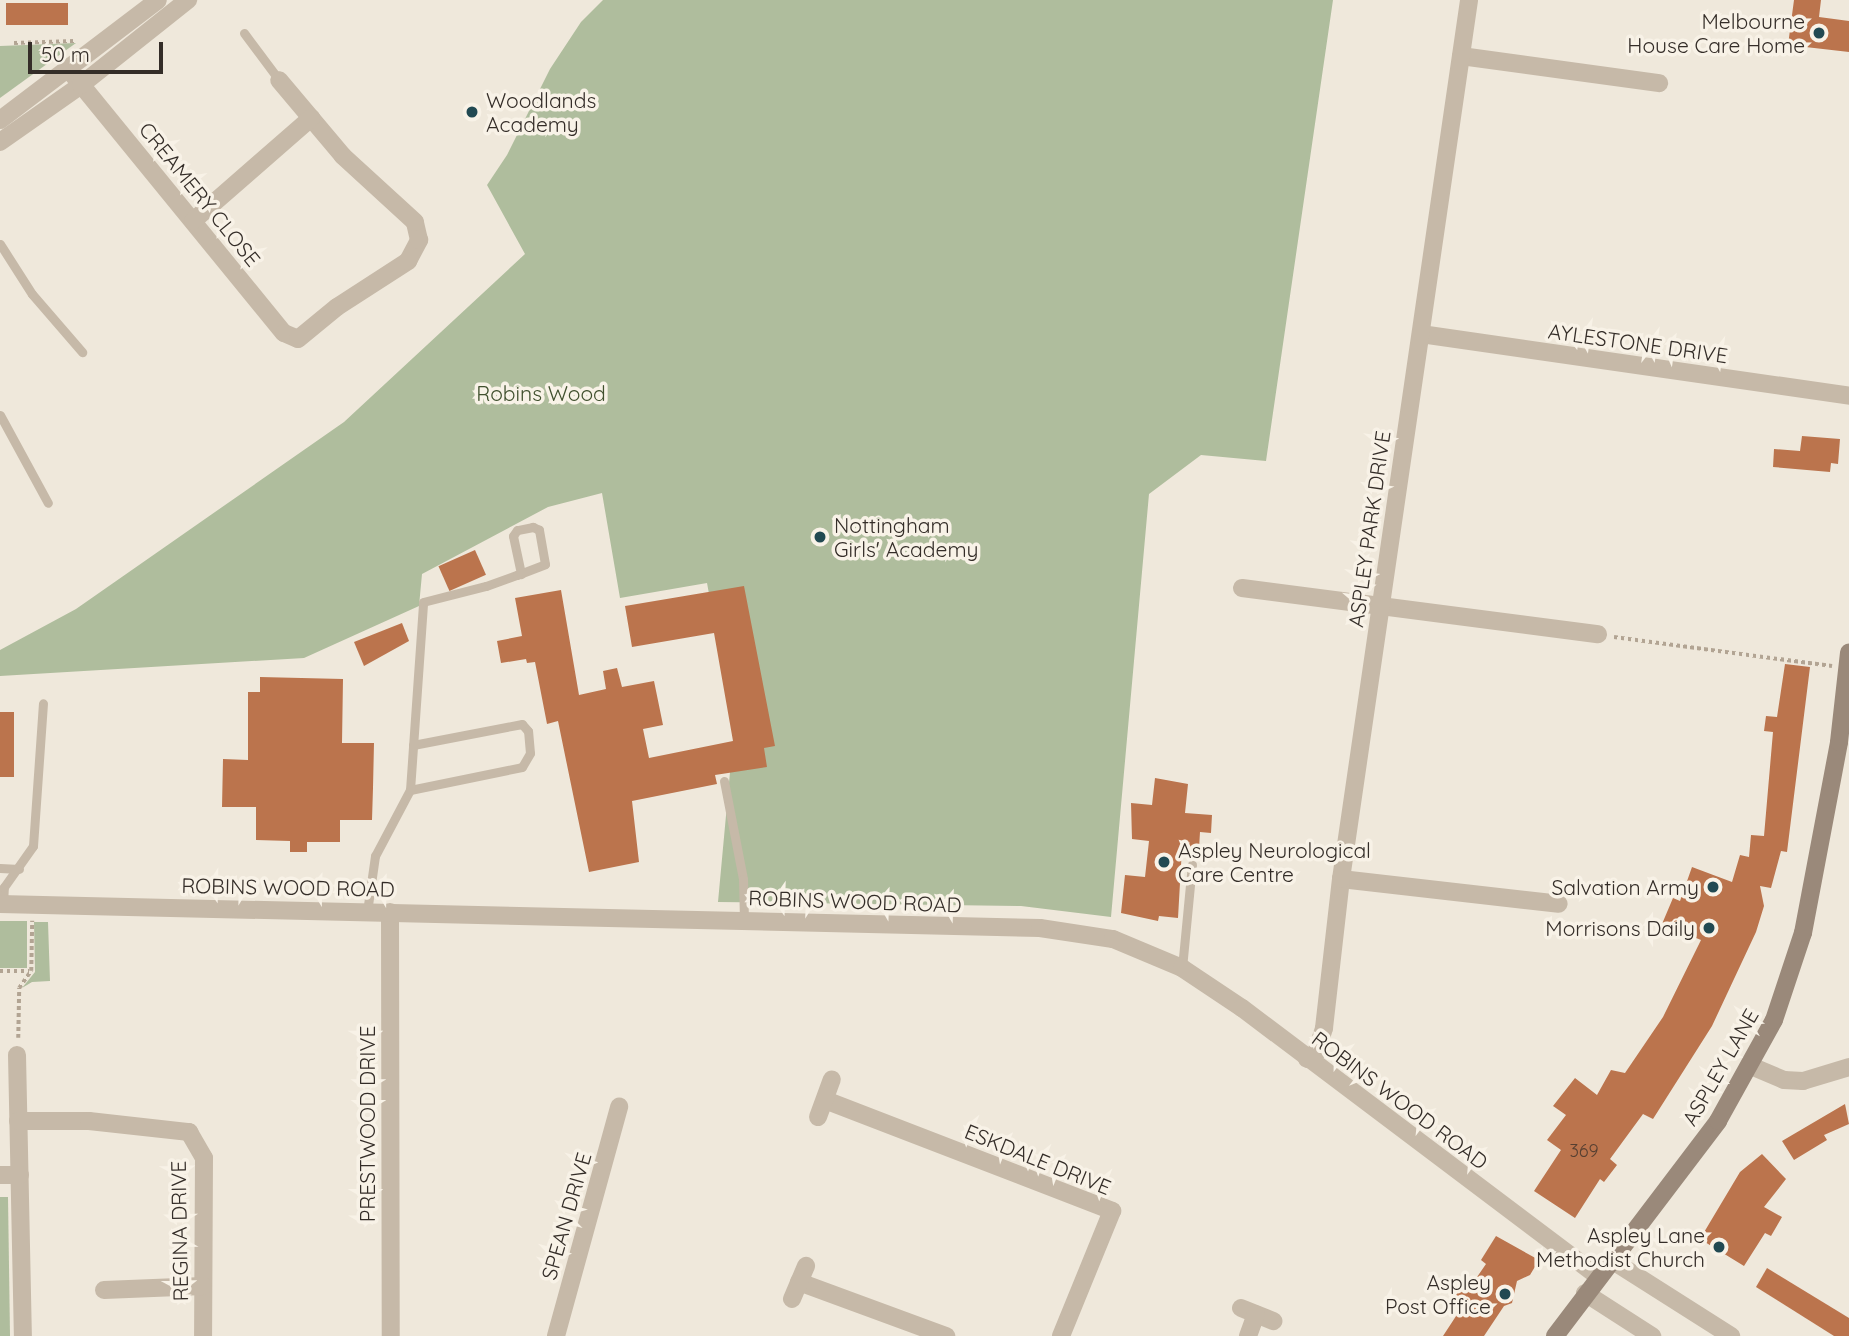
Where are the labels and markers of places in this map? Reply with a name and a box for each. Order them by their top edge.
place label: Melbourne House Care Home [1627,8,1805,58]
marker: Melbourne House Care Home [1811,25,1827,41]
place label: Woodlands Academy [486,87,596,137]
marker: Woodlands Academy [464,104,480,120]
place label: Nottingham Girls' Academy [834,512,978,562]
marker: Nottingham Girls' Academy [812,529,828,545]
place label: Aspley Neurological Care Centre [1178,837,1371,887]
marker: Aspley Neurological Care Centre [1156,854,1172,870]
place label: Salvation Army [1552,874,1699,900]
marker: Salvation Army [1705,879,1721,895]
place label: Morrisons Daily [1545,915,1695,941]
marker: Morrisons Daily [1701,920,1717,936]
place label: Aspley Lane Methodist Church [1536,1222,1705,1272]
marker: Aspley Lane Methodist Church [1711,1239,1727,1255]
place label: Aspley Post Office [1385,1269,1491,1319]
marker: Aspley Post Office [1497,1286,1513,1302]

